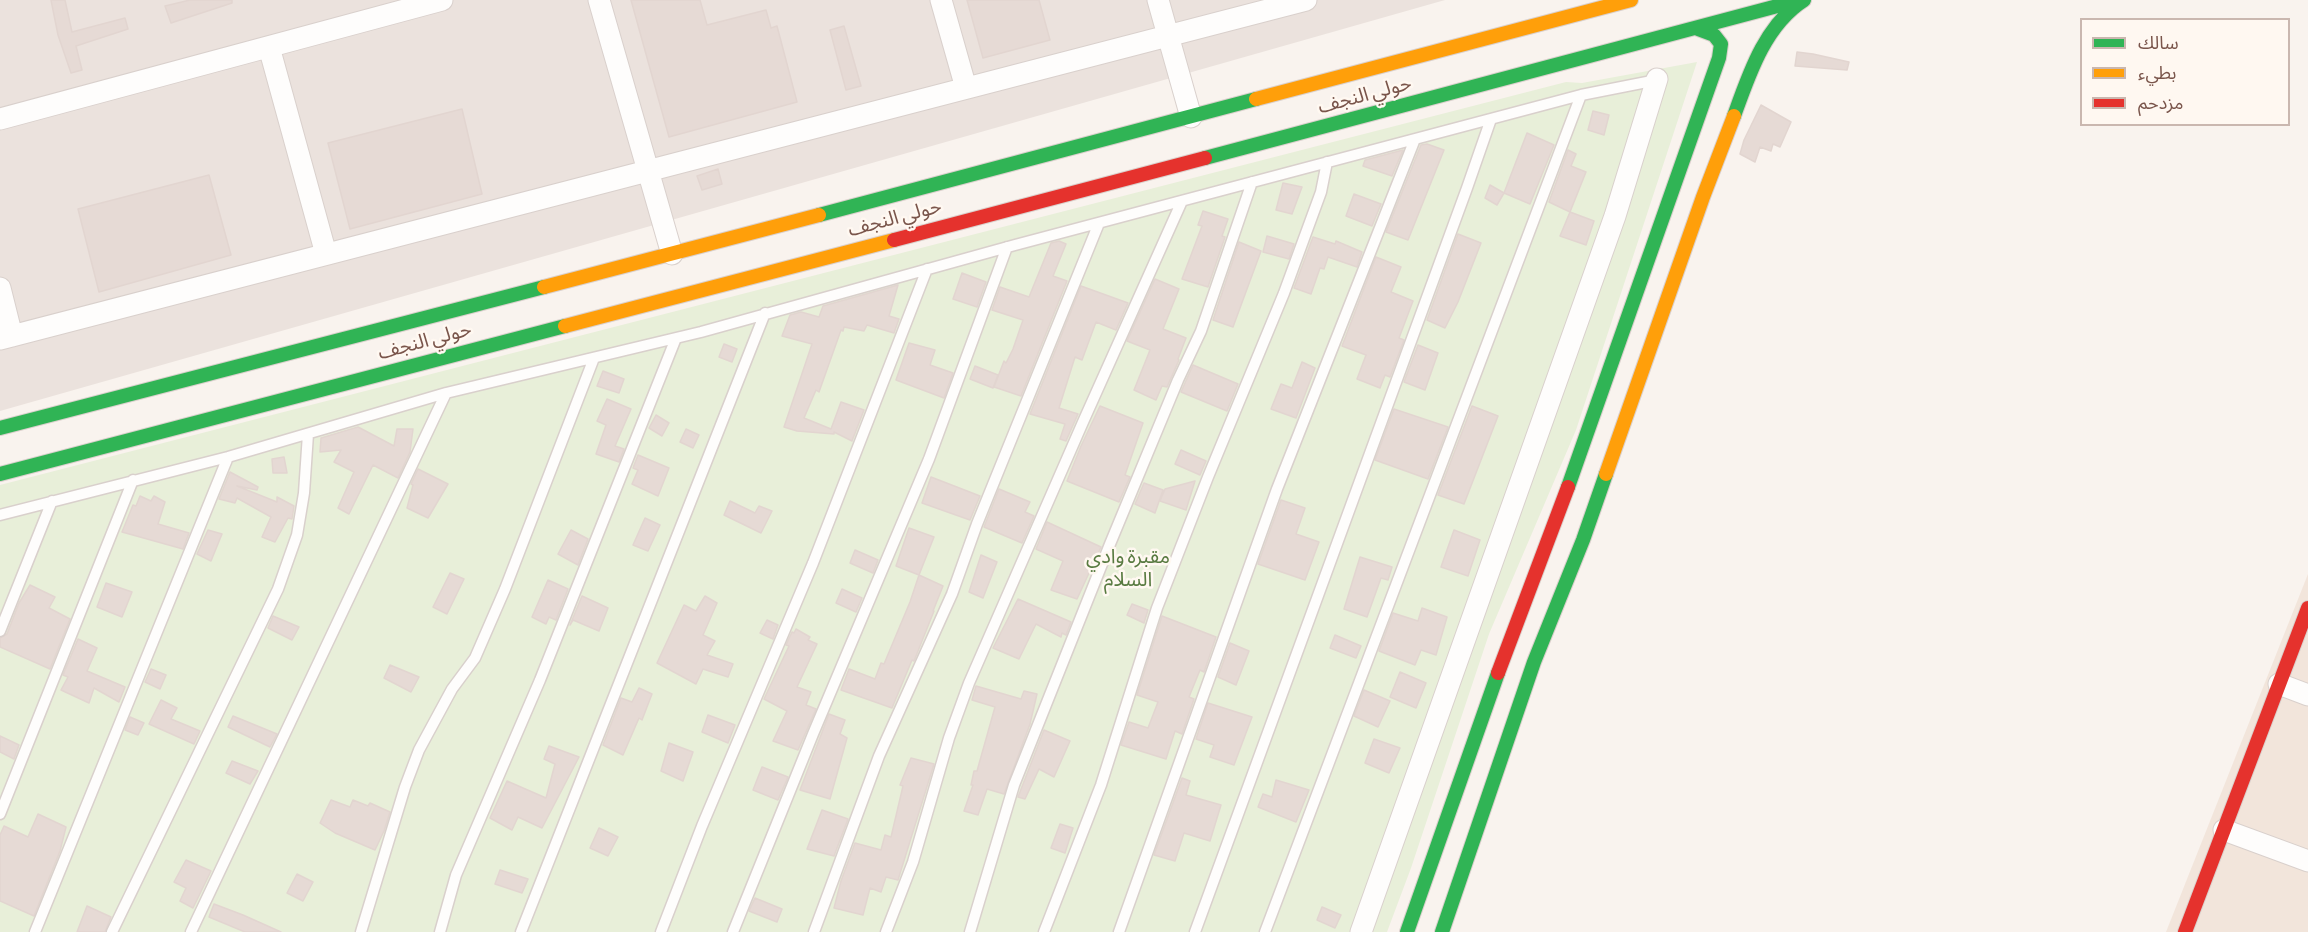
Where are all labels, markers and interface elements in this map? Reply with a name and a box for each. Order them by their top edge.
legend [2080,18,2290,126]
text: سالك [2138,33,2179,54]
text: بطيء [2138,63,2176,84]
street label: حولي النجف [1316,72,1414,120]
text: مزدحم [2138,93,2183,114]
street label: حولي النجف [846,195,944,243]
street label: حولي النجف [376,318,474,366]
park label: مقبرة وادي السلام [1086,546,1170,593]

